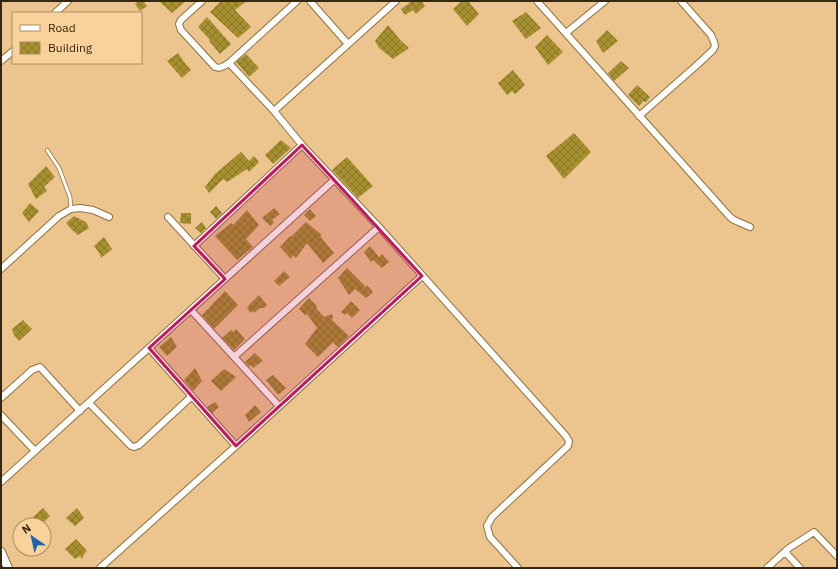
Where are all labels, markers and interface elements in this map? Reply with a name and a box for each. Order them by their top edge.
legend [12,12,142,64]
text: Road [48,20,76,35]
text: Building [48,40,93,55]
north arrow [12,517,52,557]
text: N [19,521,34,537]

